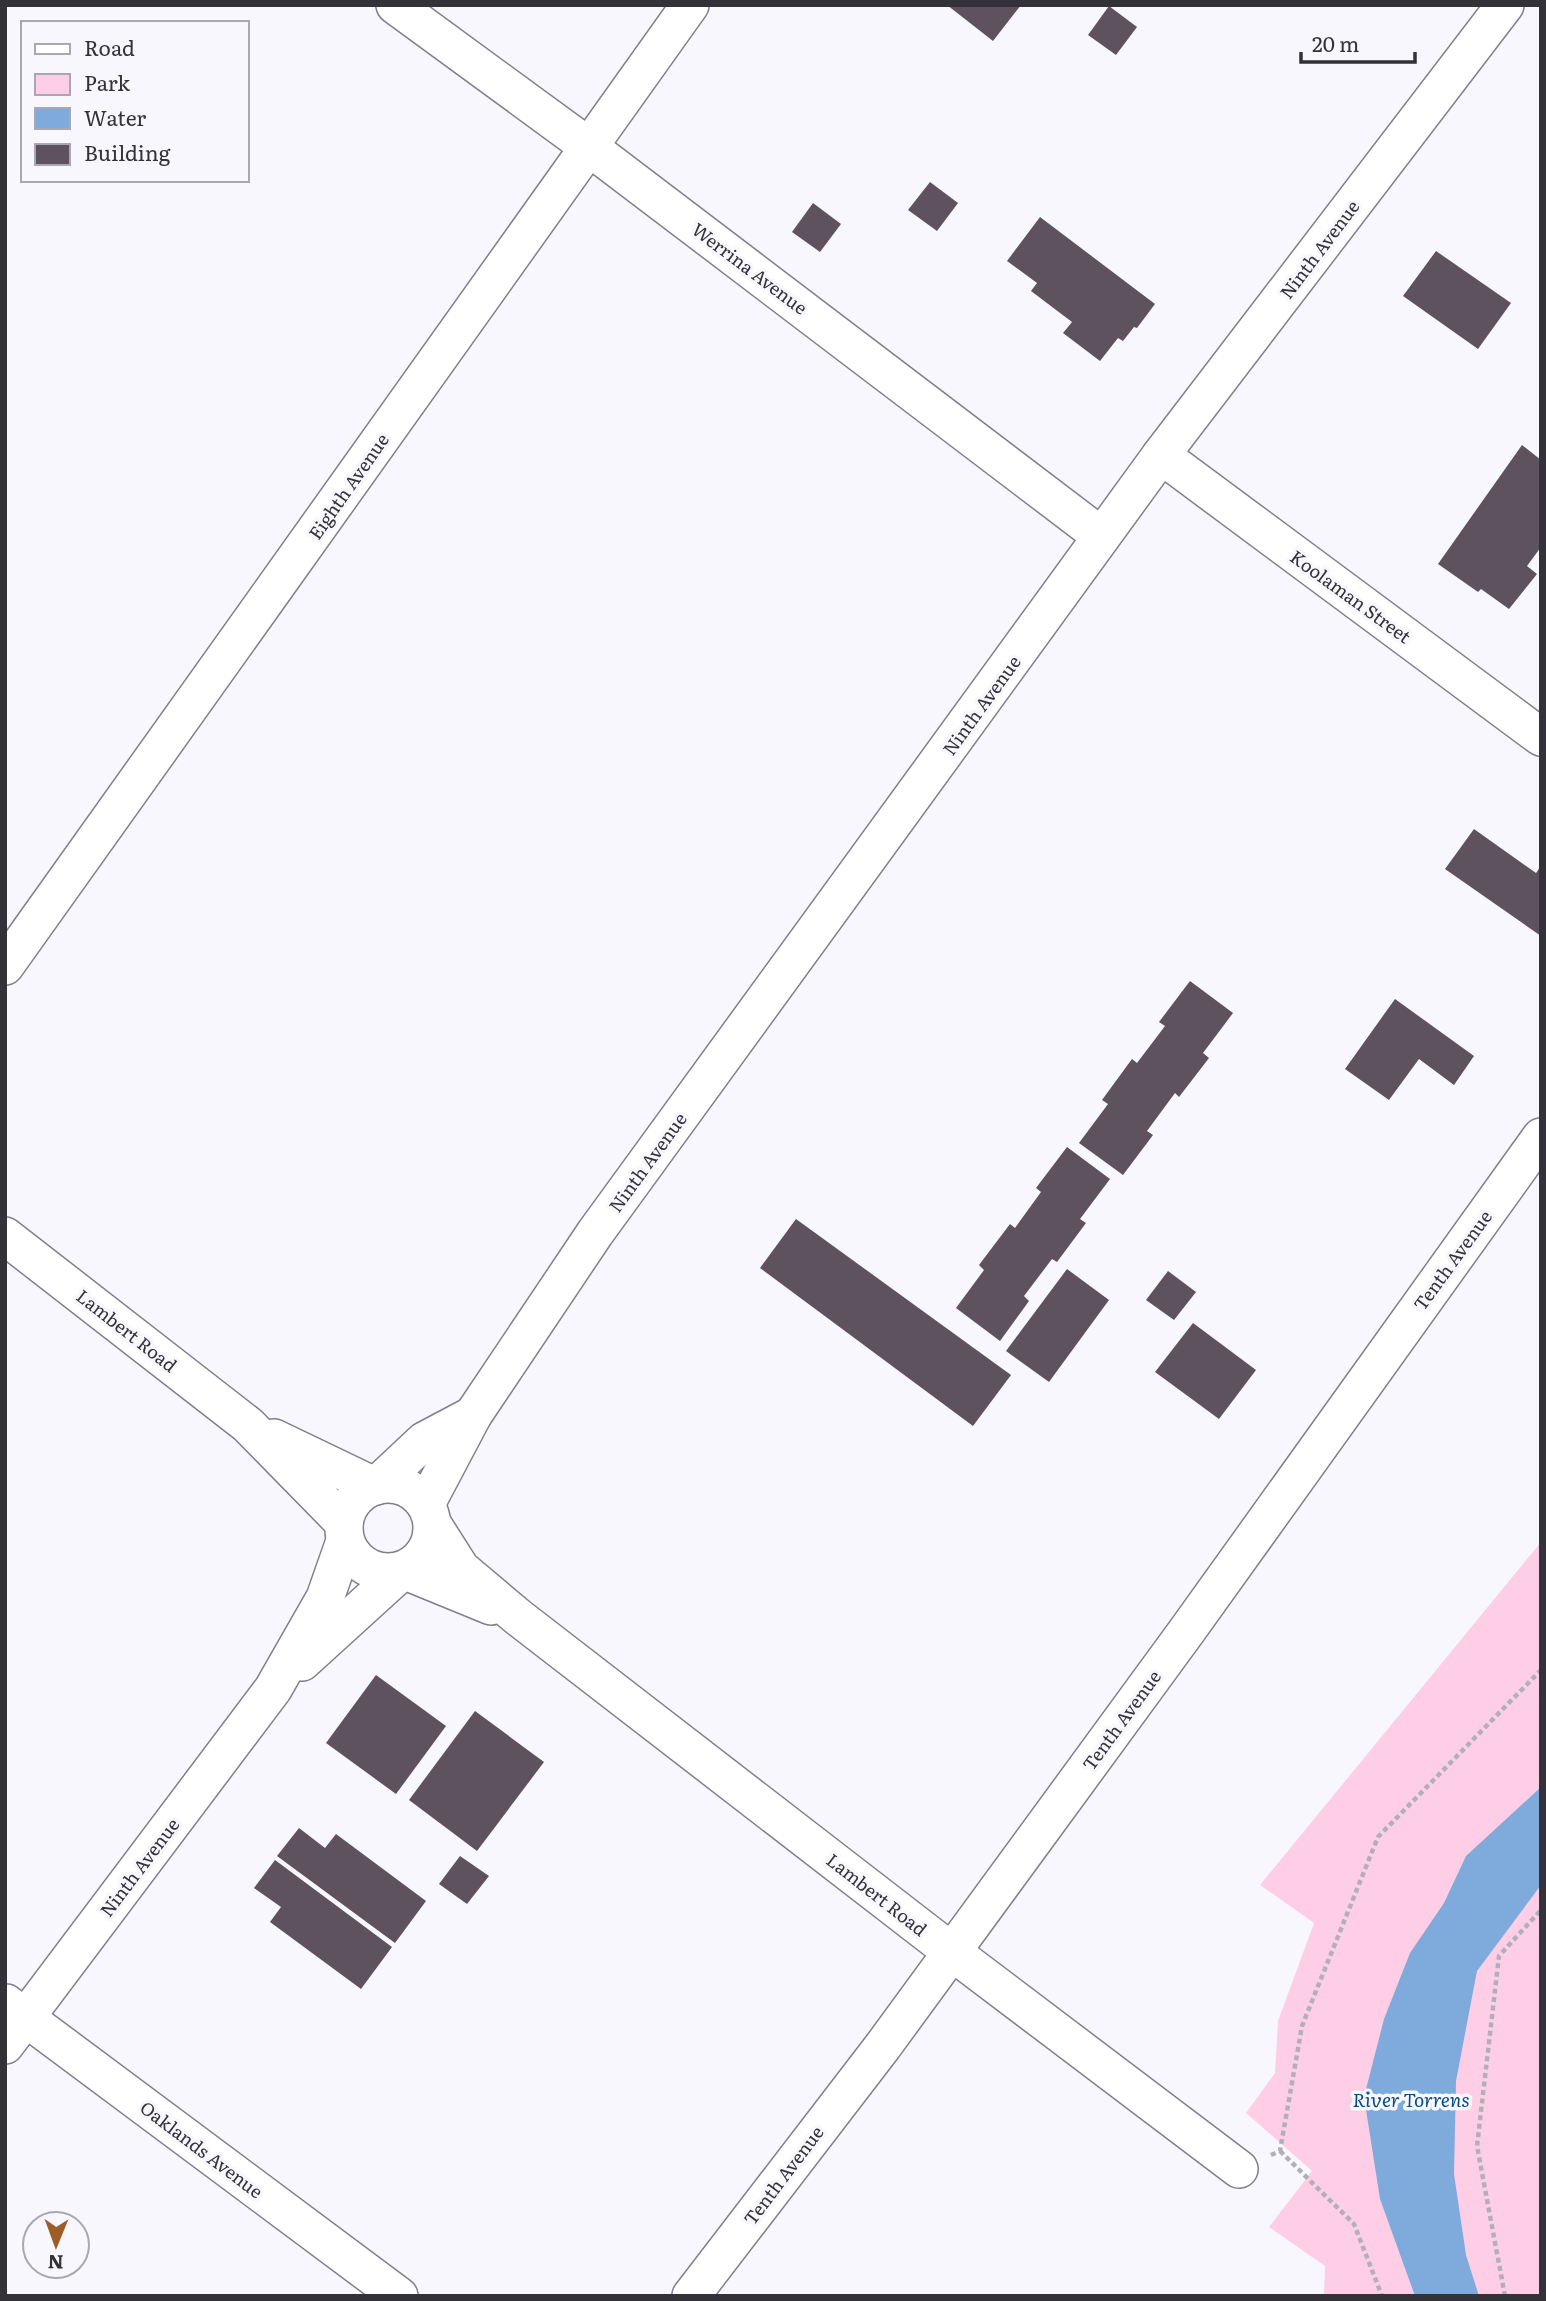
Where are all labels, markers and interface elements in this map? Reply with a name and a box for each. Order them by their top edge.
legend [21,21,248,182]
scale bar [1301,21,1415,65]
text: 20 m [1312,27,1359,58]
text: Road [84,31,135,62]
text: Park [84,66,130,97]
text: Water [84,101,146,132]
text: Building [84,136,171,167]
street label: Ninth Avenue [1273,194,1365,304]
street label: Werrina Avenue [687,216,813,320]
street label: Eighth Avenue [301,427,395,545]
street label: Koolaman Street [1285,543,1418,650]
street label: Ninth Avenue [935,649,1027,761]
street label: Ninth Avenue [601,1106,693,1218]
street label: Tenth Avenue [1406,1204,1498,1316]
street label: Lambert Road [71,1282,183,1378]
street label: Tenth Avenue [1075,1664,1167,1776]
street label: Ninth Avenue [93,1812,185,1922]
street label: Lambert Road [821,1846,933,1942]
water label: River Torrens [1352,2085,1470,2113]
street label: Oaklands Avenue [135,2094,269,2204]
street label: Tenth Avenue [737,2120,829,2230]
north arrow [21,2210,91,2280]
text: N [47,2249,64,2277]

